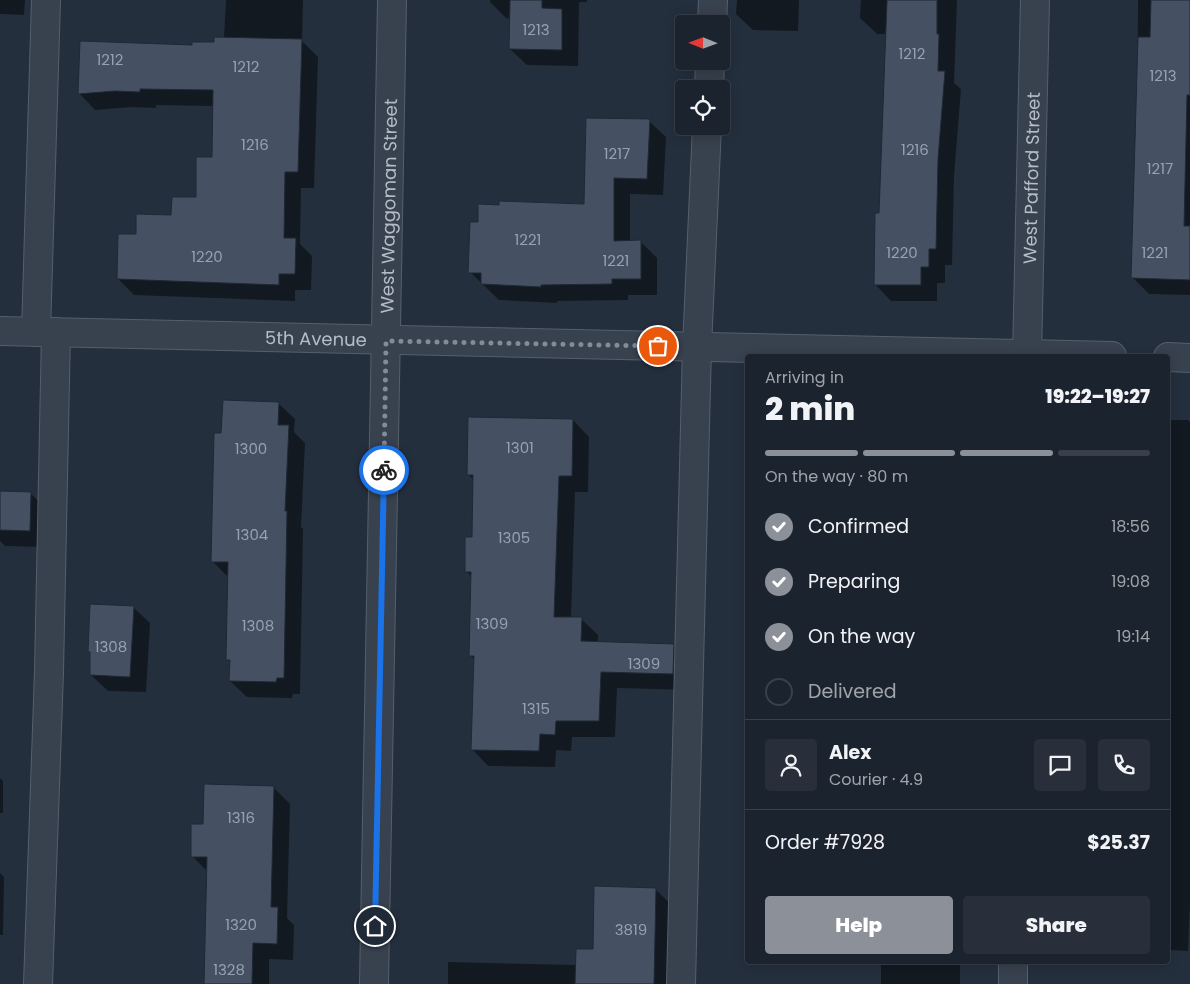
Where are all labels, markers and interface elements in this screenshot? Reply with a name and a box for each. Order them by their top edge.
north arrow [675,15,730,70]
map controls [675,15,730,135]
house number: 1213 [522,19,550,40]
house number: 1212 [899,43,925,64]
house number: 1212 [97,49,123,70]
house number: 1212 [233,56,259,77]
house number: 1213 [1149,65,1177,86]
button: locate [675,80,730,135]
street label: West Pafford Street [1017,92,1045,264]
street label: West Waggoman Street [374,98,403,314]
house number: 1216 [241,134,269,155]
house number: 1216 [901,139,929,160]
house number: 1217 [604,143,630,164]
house number: 1217 [1147,158,1173,179]
house number: 1221 [515,229,541,250]
house number: 1220 [886,242,918,263]
house number: 1221 [1142,242,1168,263]
house number: 1220 [191,246,223,267]
house number: 1221 [603,250,629,271]
street label: 5th Avenue [265,324,367,352]
pin [637,325,679,367]
icon: bag [644,332,672,360]
text: Arriving in [765,366,844,389]
text: 19:22–19:27 [1045,383,1150,410]
text: 2 min [765,386,855,431]
house number: 1301 [506,437,534,458]
house number: 1300 [235,438,267,459]
courier [359,445,409,495]
icon: bike [370,456,398,484]
text: On the way · 80 m [765,465,908,488]
icon: check [765,513,793,541]
text: Confirmed [808,513,909,540]
text: 18:56 [1111,515,1150,538]
house number: 1304 [236,524,268,545]
house number: 1305 [498,527,530,548]
icon: check [765,568,793,596]
text: Preparing [808,568,900,595]
text: 19:08 [1111,570,1150,593]
house number: 1309 [476,613,508,634]
house number: 1308 [242,615,274,636]
icon: check [765,623,793,651]
text: On the way [808,623,915,650]
text: 19:14 [1116,625,1150,648]
house number: 1308 [95,636,127,657]
house number: 1309 [628,653,660,674]
text: Delivered [808,678,897,705]
house number: 1315 [522,698,550,719]
button: person [765,739,817,791]
text: Alex [829,739,871,766]
button: chat [1034,739,1086,791]
button: phone [1098,739,1150,791]
text: Courier · 4.9 [829,768,923,791]
house number: 1316 [227,807,255,828]
text: Order #7928 [765,829,885,856]
text: $25.37 [1087,829,1150,856]
button: Help [765,896,953,954]
button: Share [963,896,1150,954]
pin [354,905,396,947]
icon: home [361,912,389,940]
house number: 1320 [225,914,257,935]
house number: 3819 [615,919,647,940]
house number: 1328 [213,959,245,980]

